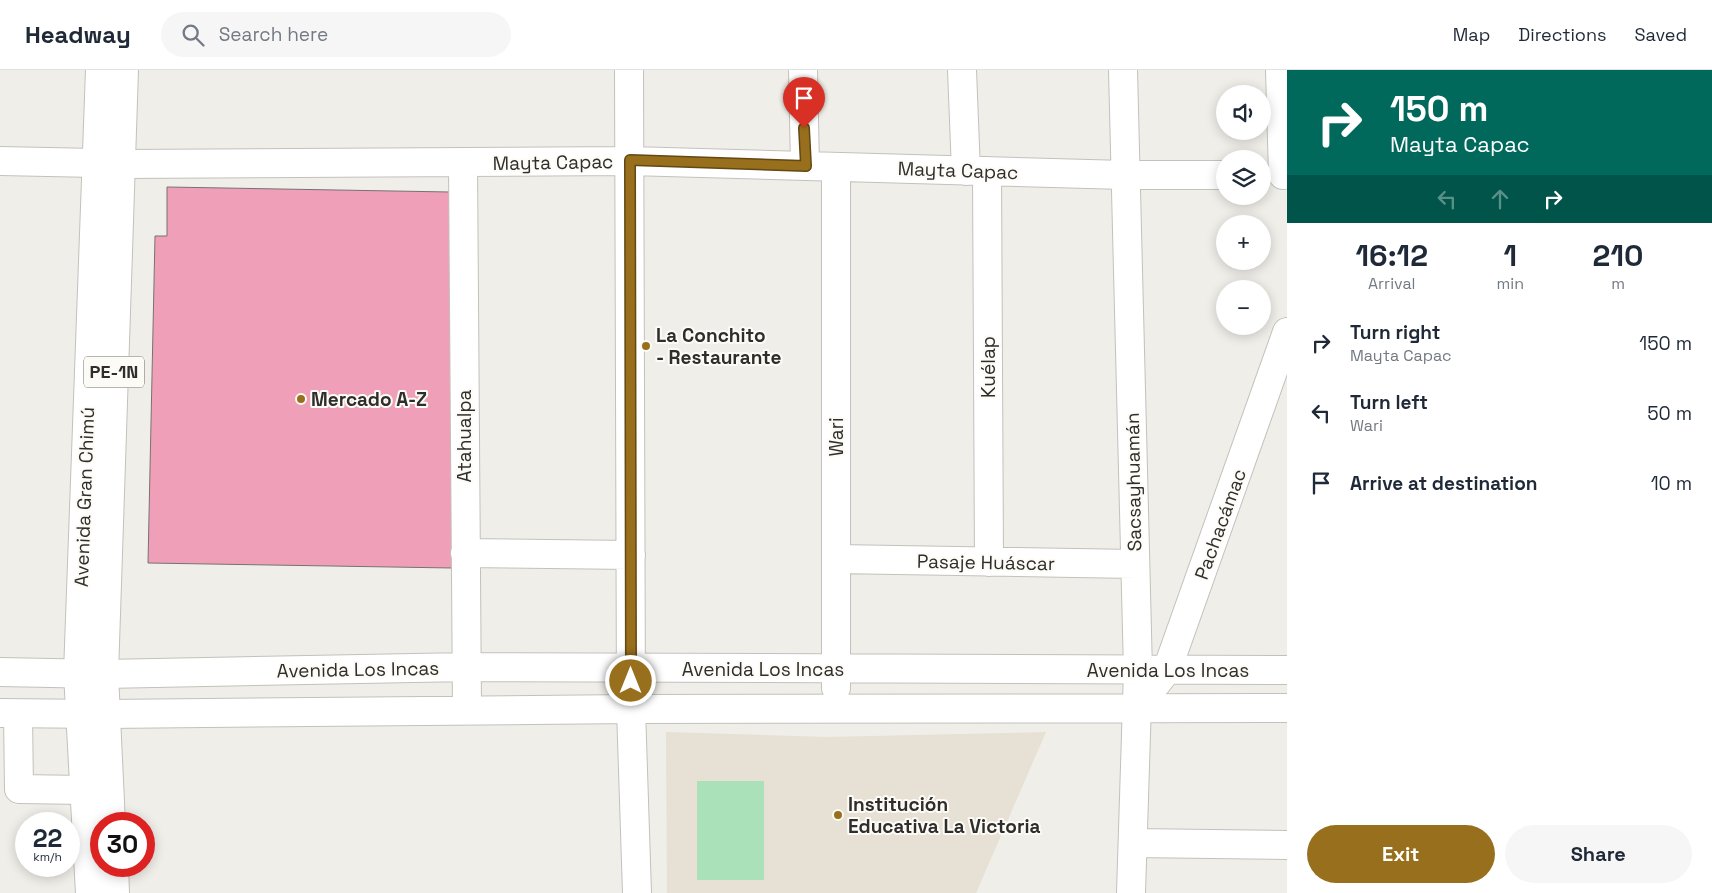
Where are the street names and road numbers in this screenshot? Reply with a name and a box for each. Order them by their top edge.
street label: Mayta Capac [492,149,614,176]
street label: Mayta Capac [897,156,1019,185]
street label: Kuélap [976,336,1001,398]
road number: PE-1N [84,356,144,388]
street label: Atahualpa [452,389,477,483]
street label: Avenida Gran Chimú [69,407,100,588]
street label: Sacsayhuamán [1120,412,1147,552]
street label: Wari [824,417,849,457]
street label: Pachacámac [1189,465,1252,583]
street label: Pasaje Huáscar [917,549,1055,576]
street label: Avenida Los Incas [277,656,439,683]
street label: Avenida Los Incas [682,657,844,682]
street label: Avenida Los Incas [1087,658,1249,683]

